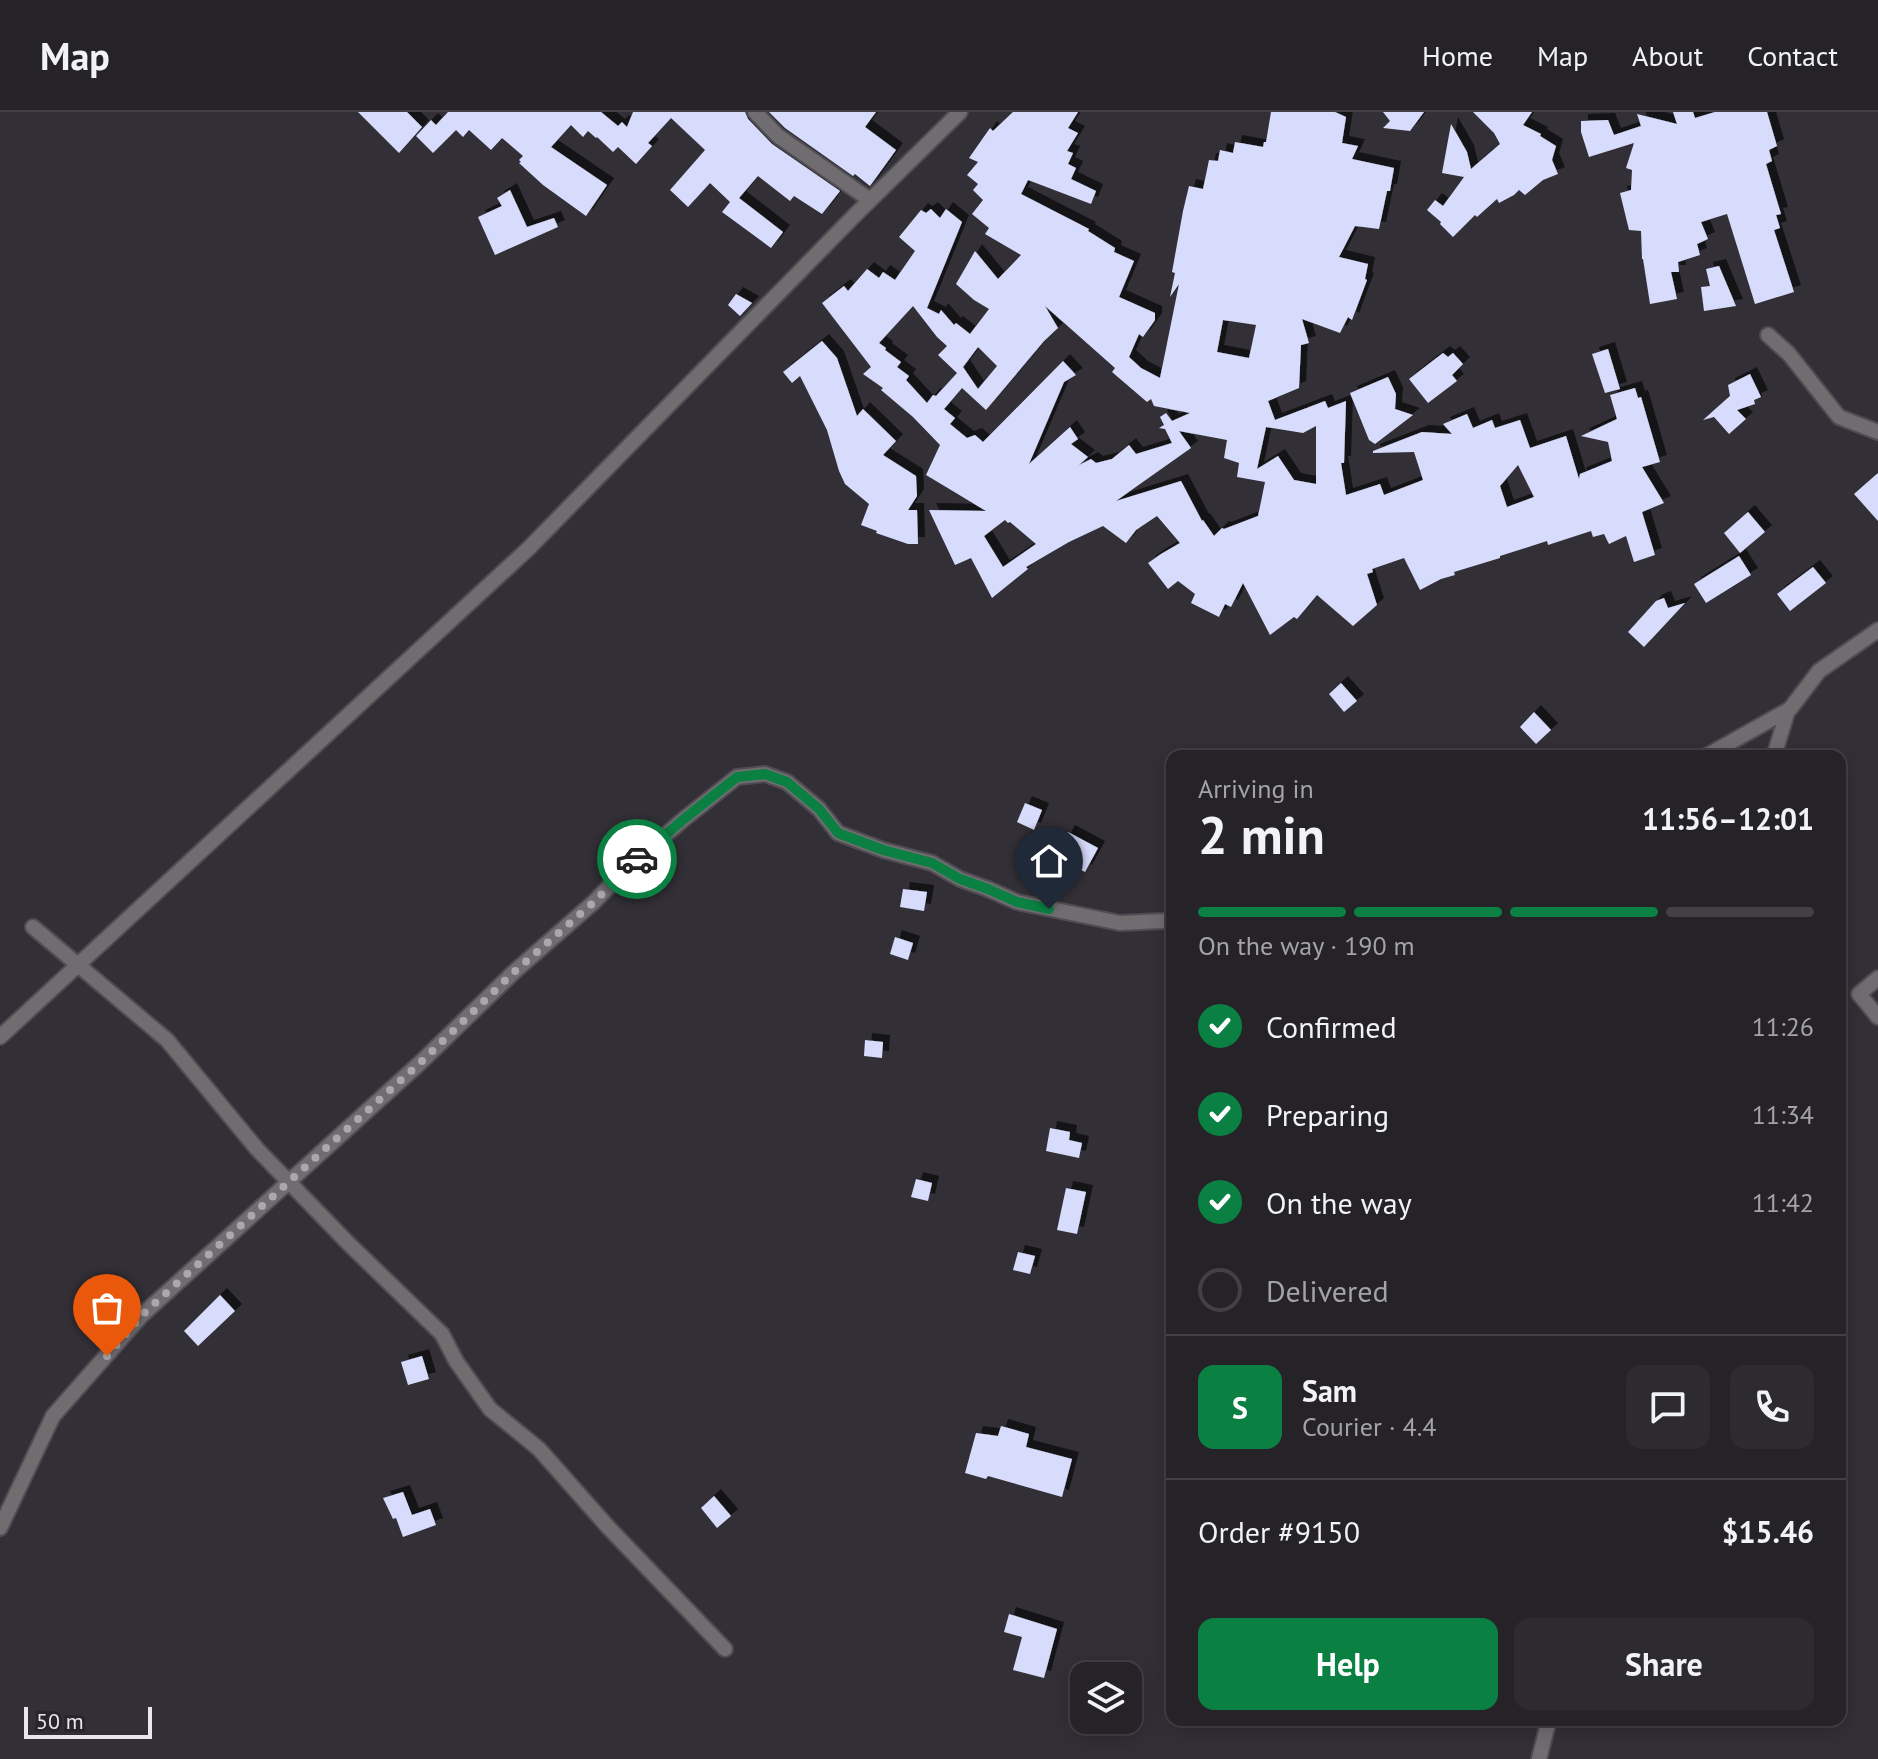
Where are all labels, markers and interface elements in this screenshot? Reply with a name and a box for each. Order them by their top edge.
text: Map [40,31,110,80]
text: Home [1422,37,1493,74]
text: Map [1537,37,1588,74]
text: About [1632,37,1703,74]
text: Contact [1747,37,1838,74]
text: Arriving in [1198,772,1314,805]
text: 11:56–12:01 [1642,799,1814,838]
text: 2 min [1198,801,1325,868]
courier [597,819,677,899]
pin [1015,827,1083,909]
icon: car [615,837,659,881]
icon: home [1027,839,1071,883]
text: On the way · 190 m [1198,929,1415,962]
icon: check [1198,1004,1242,1048]
text: Confirmed [1266,1007,1397,1046]
text: 11:26 [1752,1010,1814,1043]
icon: check [1198,1092,1242,1136]
text: Preparing [1266,1095,1389,1134]
text: 11:34 [1752,1098,1814,1131]
icon: check [1198,1180,1242,1224]
text: On the way [1266,1183,1412,1222]
text: 11:42 [1752,1186,1814,1219]
text: Delivered [1266,1271,1389,1310]
pin [73,1274,141,1356]
icon: bag [85,1286,129,1330]
button: chat [1626,1365,1710,1449]
button: phone [1730,1365,1814,1449]
text: Sam [1302,1371,1357,1410]
text: S [1232,1388,1248,1427]
text: Courier · 4.4 [1302,1410,1436,1443]
text: Order #9150 [1198,1512,1360,1551]
text: $15.46 [1722,1512,1814,1551]
button: Help [1198,1618,1498,1710]
button: Share [1514,1618,1814,1710]
map controls [1070,1662,1142,1734]
button: layers [1070,1662,1142,1734]
scale bar [24,1703,152,1739]
text: 50 m [36,1707,84,1735]

